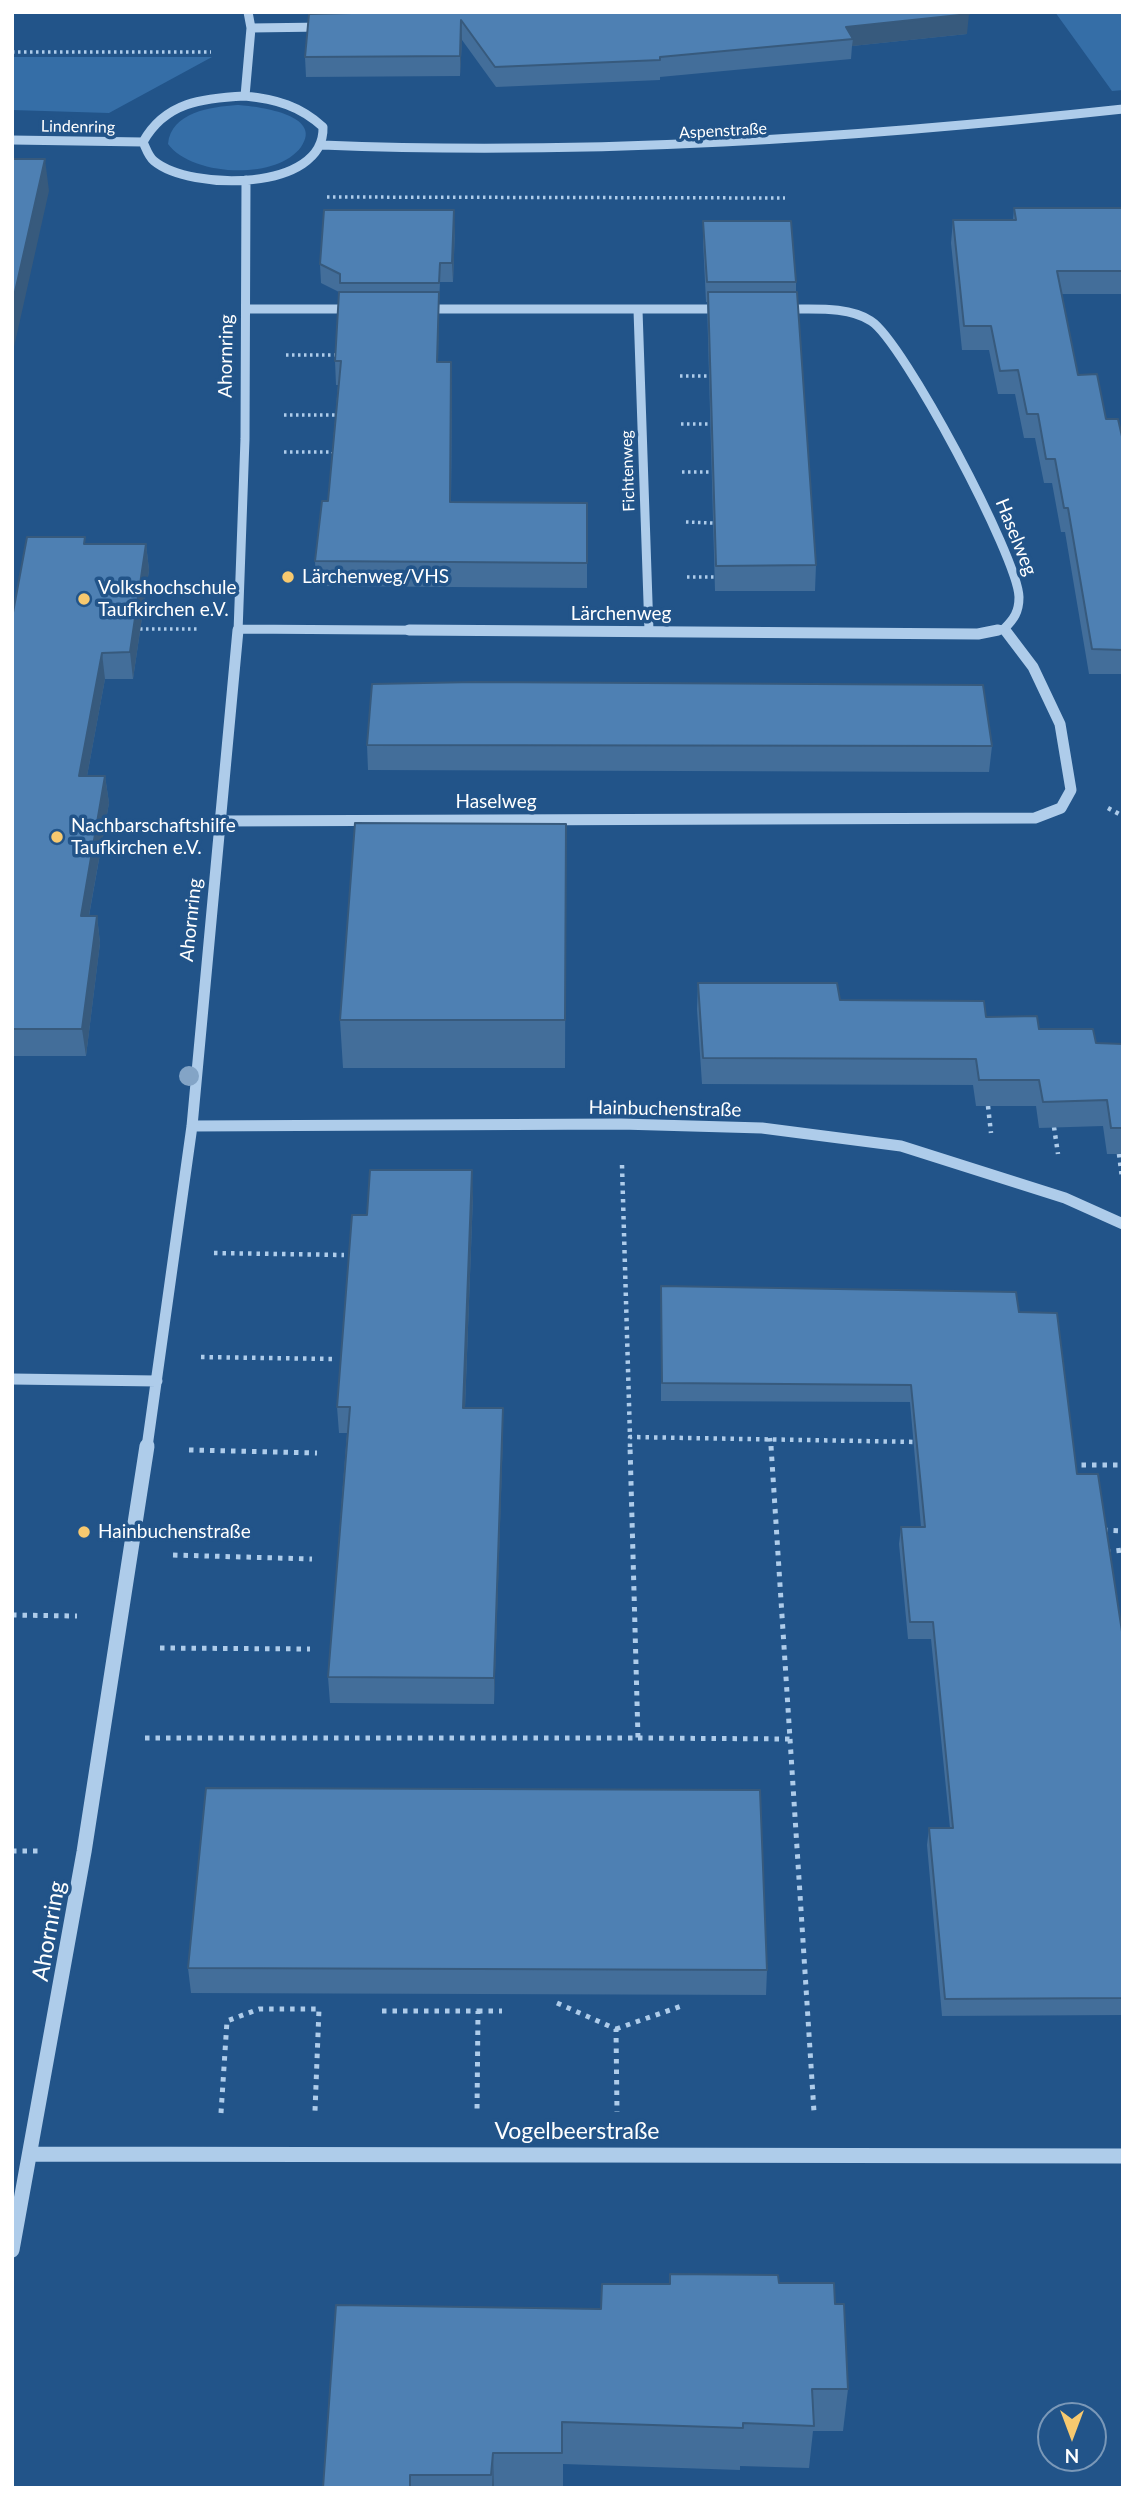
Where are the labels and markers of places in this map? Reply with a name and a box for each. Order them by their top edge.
place label: Lärchenweg/VHS [302,566,449,588]
marker: Lärchenweg/VHS [280,569,296,585]
place label: Volkshochschule Taufkirchen e.V. [98,577,237,621]
marker: Volkshochschule Taufkirchen e.V. [76,591,92,607]
place label: Nachbarschaftshilfe Taufkirchen e.V. [71,815,236,859]
marker: Nachbarschaftshilfe Taufkirchen e.V. [49,829,65,845]
place label: Hainbuchenstraße [98,1521,251,1543]
marker: Hainbuchenstraße [76,1524,92,1540]

